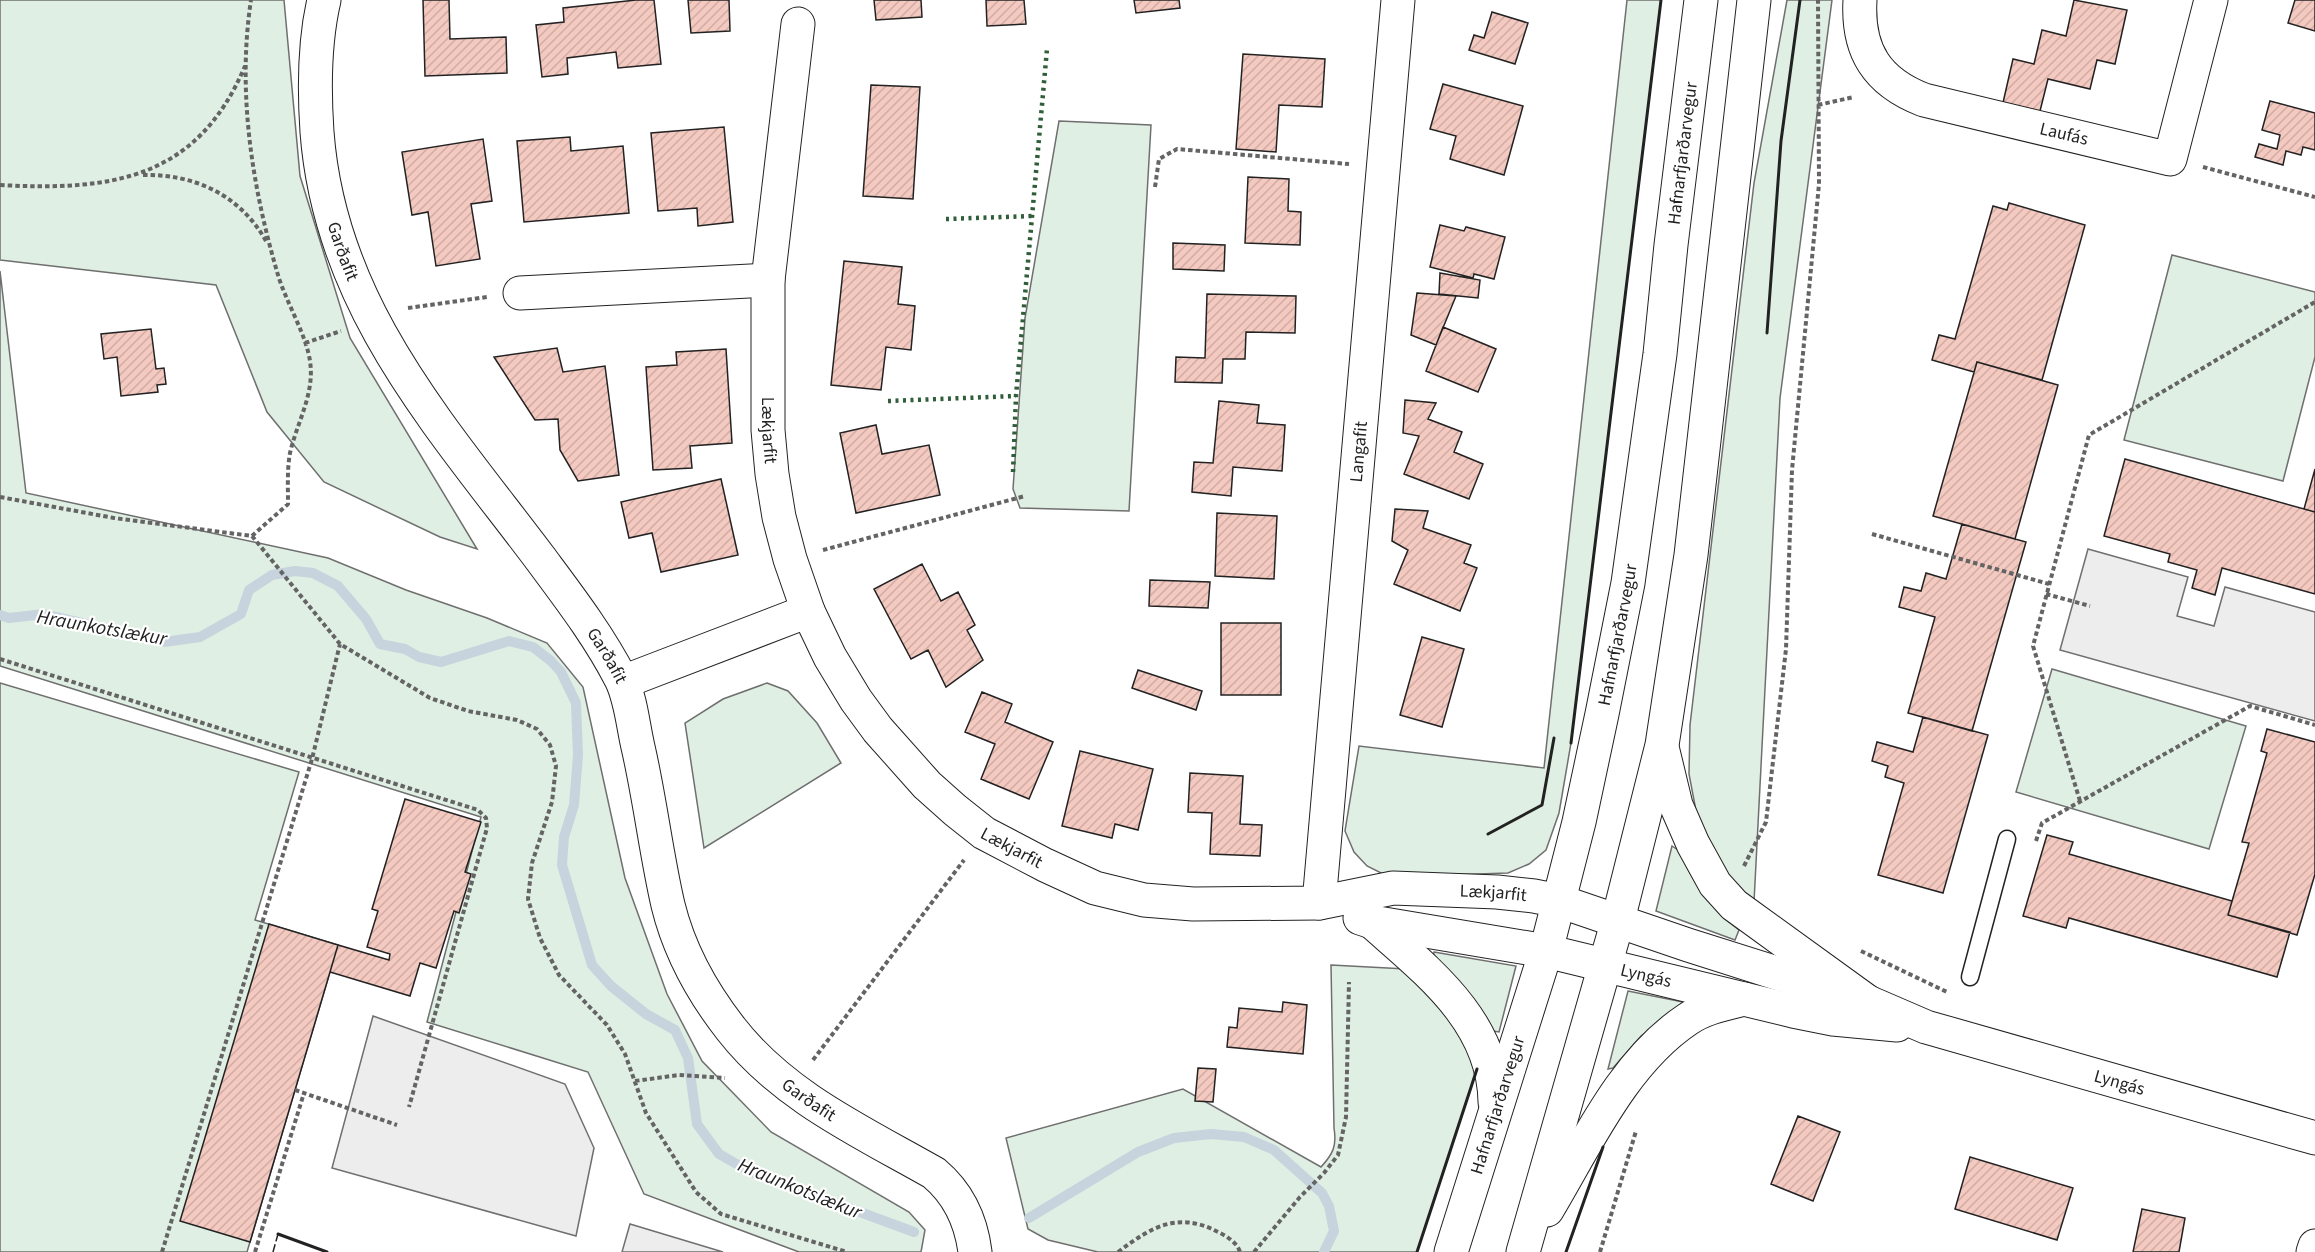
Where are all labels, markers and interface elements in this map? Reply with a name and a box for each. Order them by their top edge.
street label: Hafnarfjarðarvegur [1662,80,1704,226]
street label: Laufás [2037,116,2091,152]
street label: Garðafit [321,219,365,285]
street label: Lækjarfit [755,397,783,465]
street label: Langafit [1344,420,1374,483]
street label: Hafnarfjarðarvegur [1592,562,1644,708]
water label: Hraunkotslækur [35,603,170,653]
street label: Garðafit [581,623,633,688]
street label: Lækjarfit [976,821,1047,875]
street label: Lækjarfit [1459,879,1528,908]
street label: Lyngás [1618,958,1674,994]
street label: Hafnarfjarðarvegur [1464,1032,1532,1178]
street label: Lyngás [2091,1064,2148,1102]
street label: Garðafit [776,1072,841,1128]
water label: Hraunkotslækur [733,1151,867,1227]

